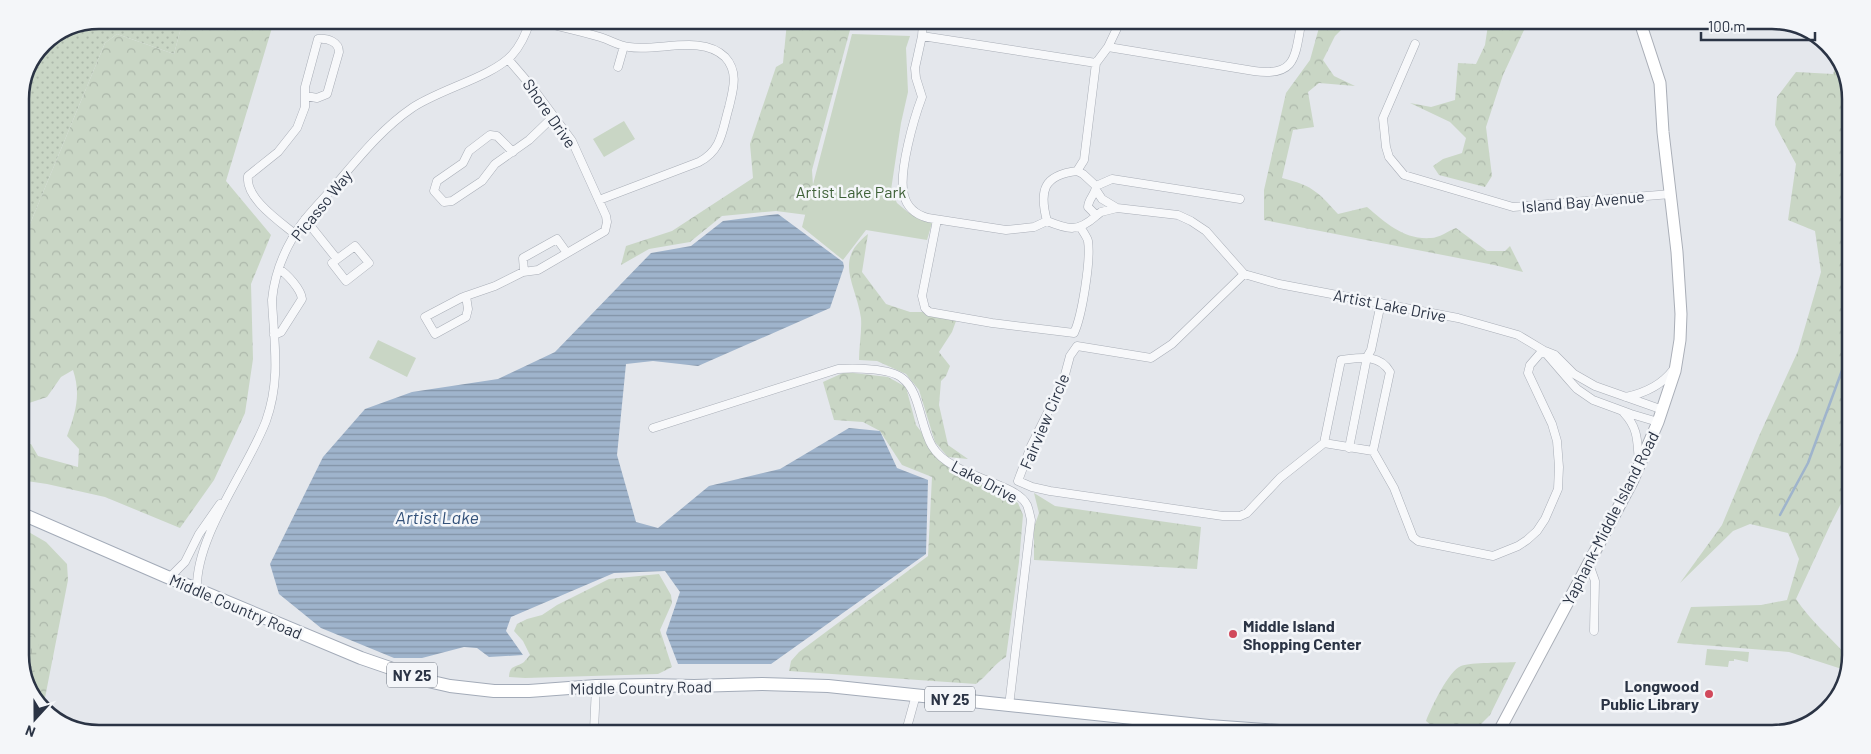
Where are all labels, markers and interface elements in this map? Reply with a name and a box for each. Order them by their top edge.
scale bar [1701,10,1815,42]
text: 100 m [1708,17,1746,35]
street label: Shore Drive [519,75,581,151]
street label: Picasso Way [287,165,356,244]
park label: Artist Lake Park [796,182,906,201]
street label: Island Bay Avenue [1521,186,1645,216]
street label: Artist Lake Drive [1332,285,1448,325]
street label: Fairview Circle [1015,370,1073,472]
street label: Yaphank-Middle Island Road [1558,428,1662,608]
street label: Lake Drive [949,456,1021,506]
water label: Artist Lake [395,506,479,528]
street label: Middle Country Road [167,569,305,643]
place label: Middle Island Shopping Center [1243,616,1361,653]
marker: Middle Island Shopping Center [1227,628,1239,640]
road number: NY 25 [387,662,437,688]
street label: Middle Country Road [570,676,712,698]
place label: Longwood Public Library [1601,676,1699,713]
road number: NY 25 [925,686,975,712]
marker: Longwood Public Library [1703,688,1715,700]
north arrow [10,694,60,744]
text: N [23,722,38,741]

